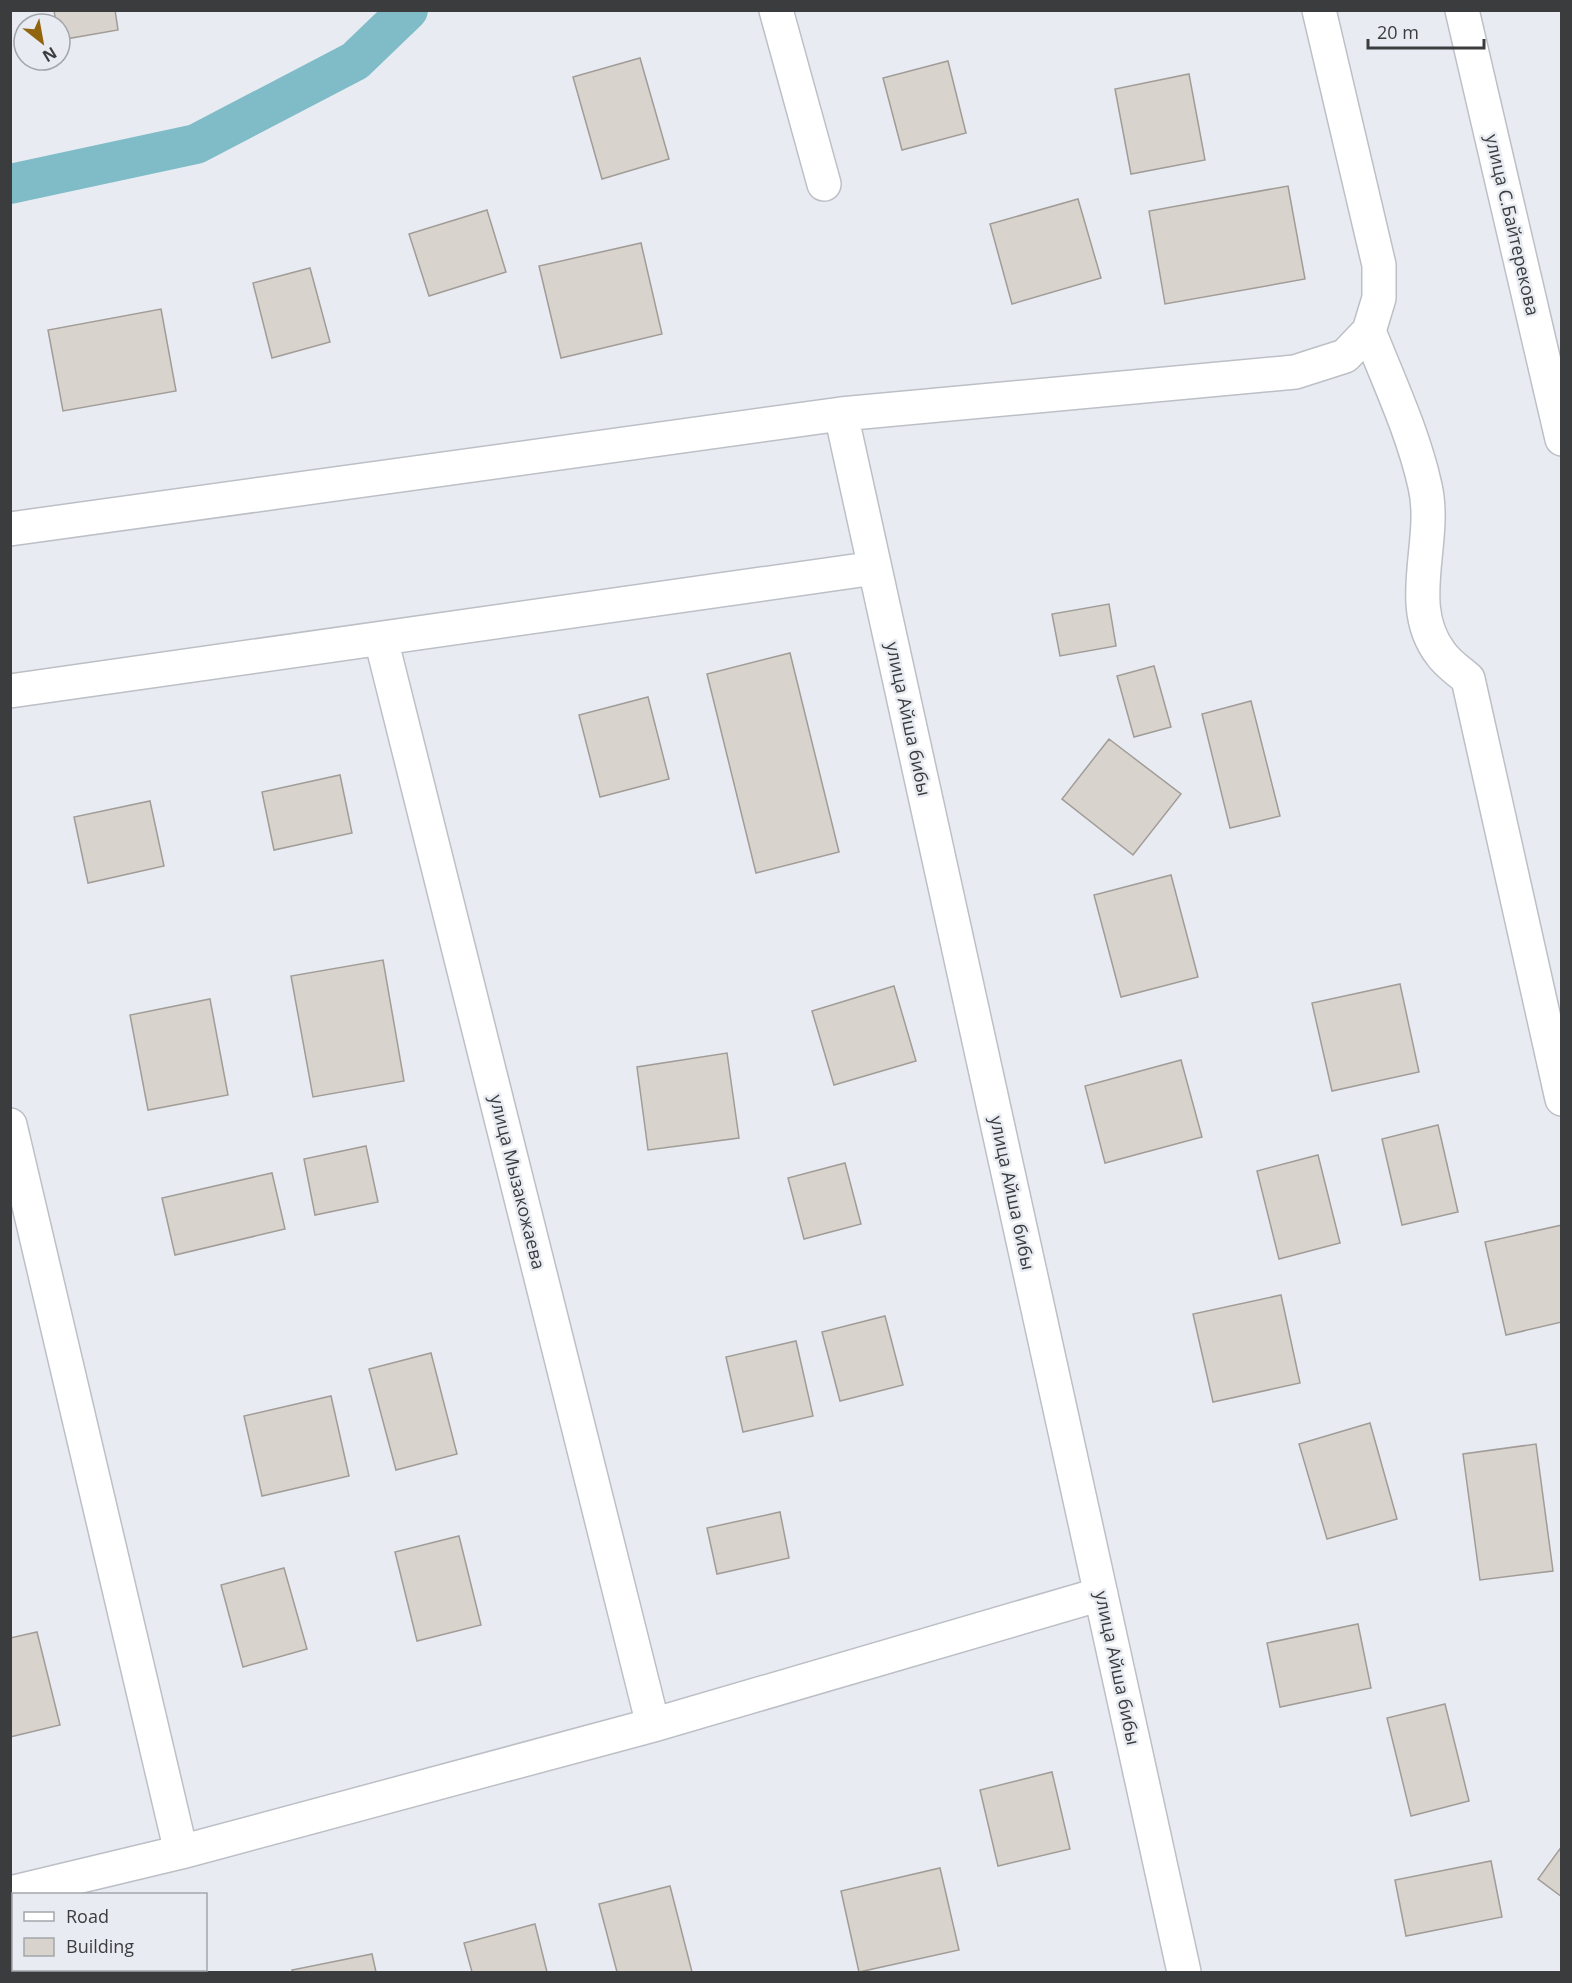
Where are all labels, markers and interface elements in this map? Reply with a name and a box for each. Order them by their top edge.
north arrow [12,12,72,72]
scale bar [1368,12,1484,50]
text: 20 m [1377,20,1419,44]
text: N [38,42,61,68]
street label: улица С.Байтерекова [1480,132,1546,318]
street label: улица Айша бибы [881,640,937,798]
street label: улица Мызакожаева [485,1092,551,1272]
street label: улица Айша бибы [985,1114,1041,1272]
street label: улица Айша бибы [1090,1589,1146,1747]
legend [12,1893,207,1971]
text: Road [66,1904,109,1928]
text: Building [66,1934,134,1958]

